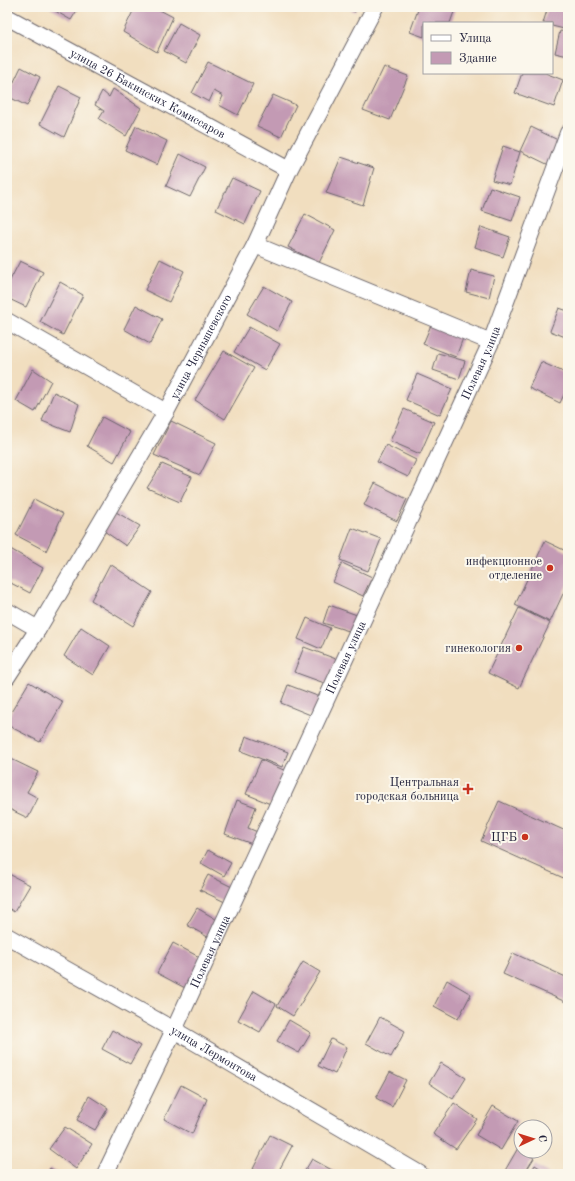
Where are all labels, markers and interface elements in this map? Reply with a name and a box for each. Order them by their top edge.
legend [423,22,553,74]
text: Улица [459,33,492,45]
street label: улица 26 Бакинских Комиссаров [67,47,227,141]
text: Здание [459,53,497,65]
street label: улица Чернышевского [169,293,234,402]
street label: Полевая улица [460,325,503,402]
place label: инфекционное отделение [466,556,542,582]
marker: инфекционное отделение [545,563,555,573]
street label: Полевая улица [325,619,369,696]
place label: гинекология [445,643,511,655]
marker: гинекология [514,643,524,653]
place label: Центральная городская больница [355,777,459,803]
marker: Центральная городская больница [462,783,474,795]
place label: ЦГБ [491,832,517,844]
marker: ЦГБ [520,832,530,842]
street label: Полевая улица [189,914,233,990]
street label: улица Лермонтова [168,1024,259,1084]
north arrow [513,1119,553,1159]
text: С [536,1134,547,1142]

